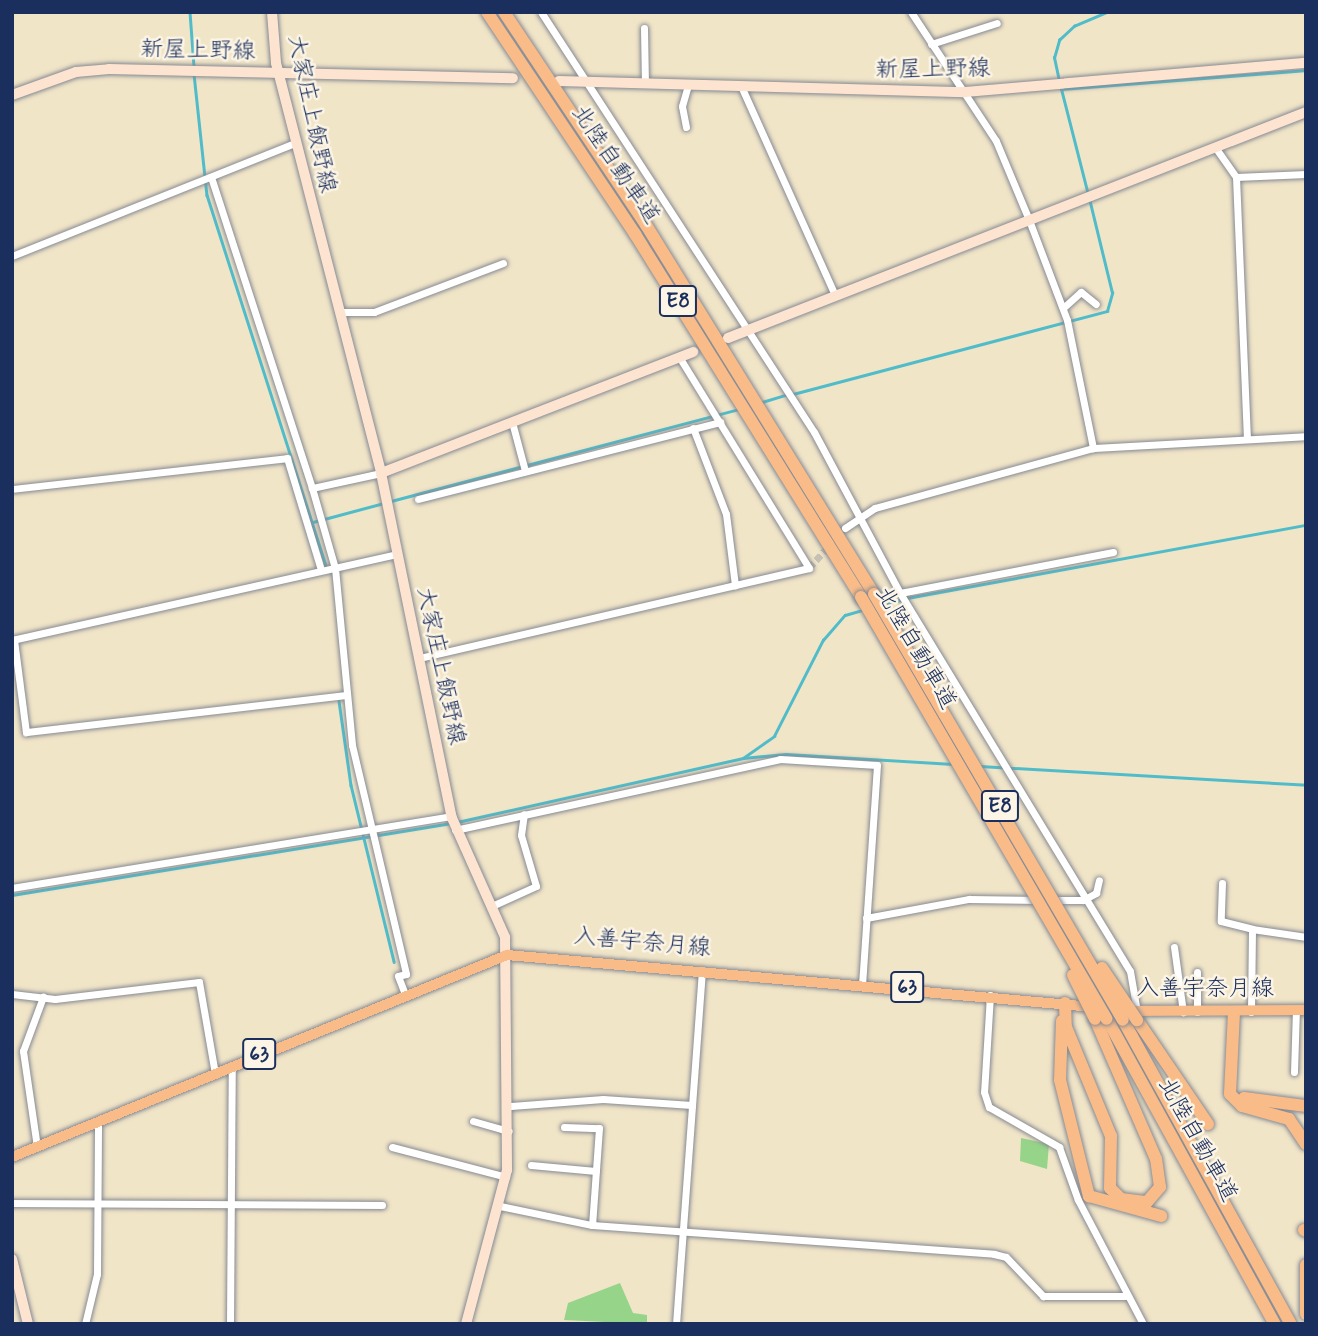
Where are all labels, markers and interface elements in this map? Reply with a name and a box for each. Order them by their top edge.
street label: 大家庄上飯野線 [281,32,341,196]
street label: 新屋上野線 [140,36,256,66]
street label: 新屋上野線 [875,55,991,85]
street label: 北陸自動車道 [565,100,665,230]
road number: E8 [659,284,697,318]
street label: 北陸自動車道 [869,581,961,715]
street label: 大家庄上飯野線 [410,584,470,748]
road number: E8 [981,788,1019,824]
street label: 入善宇奈月線 [572,923,712,963]
road number: 63 [890,970,925,1004]
street label: 入善宇奈月線 [1136,975,1274,1003]
road number: 63 [242,1036,276,1072]
street label: 北陸自動車道 [1151,1073,1243,1207]

